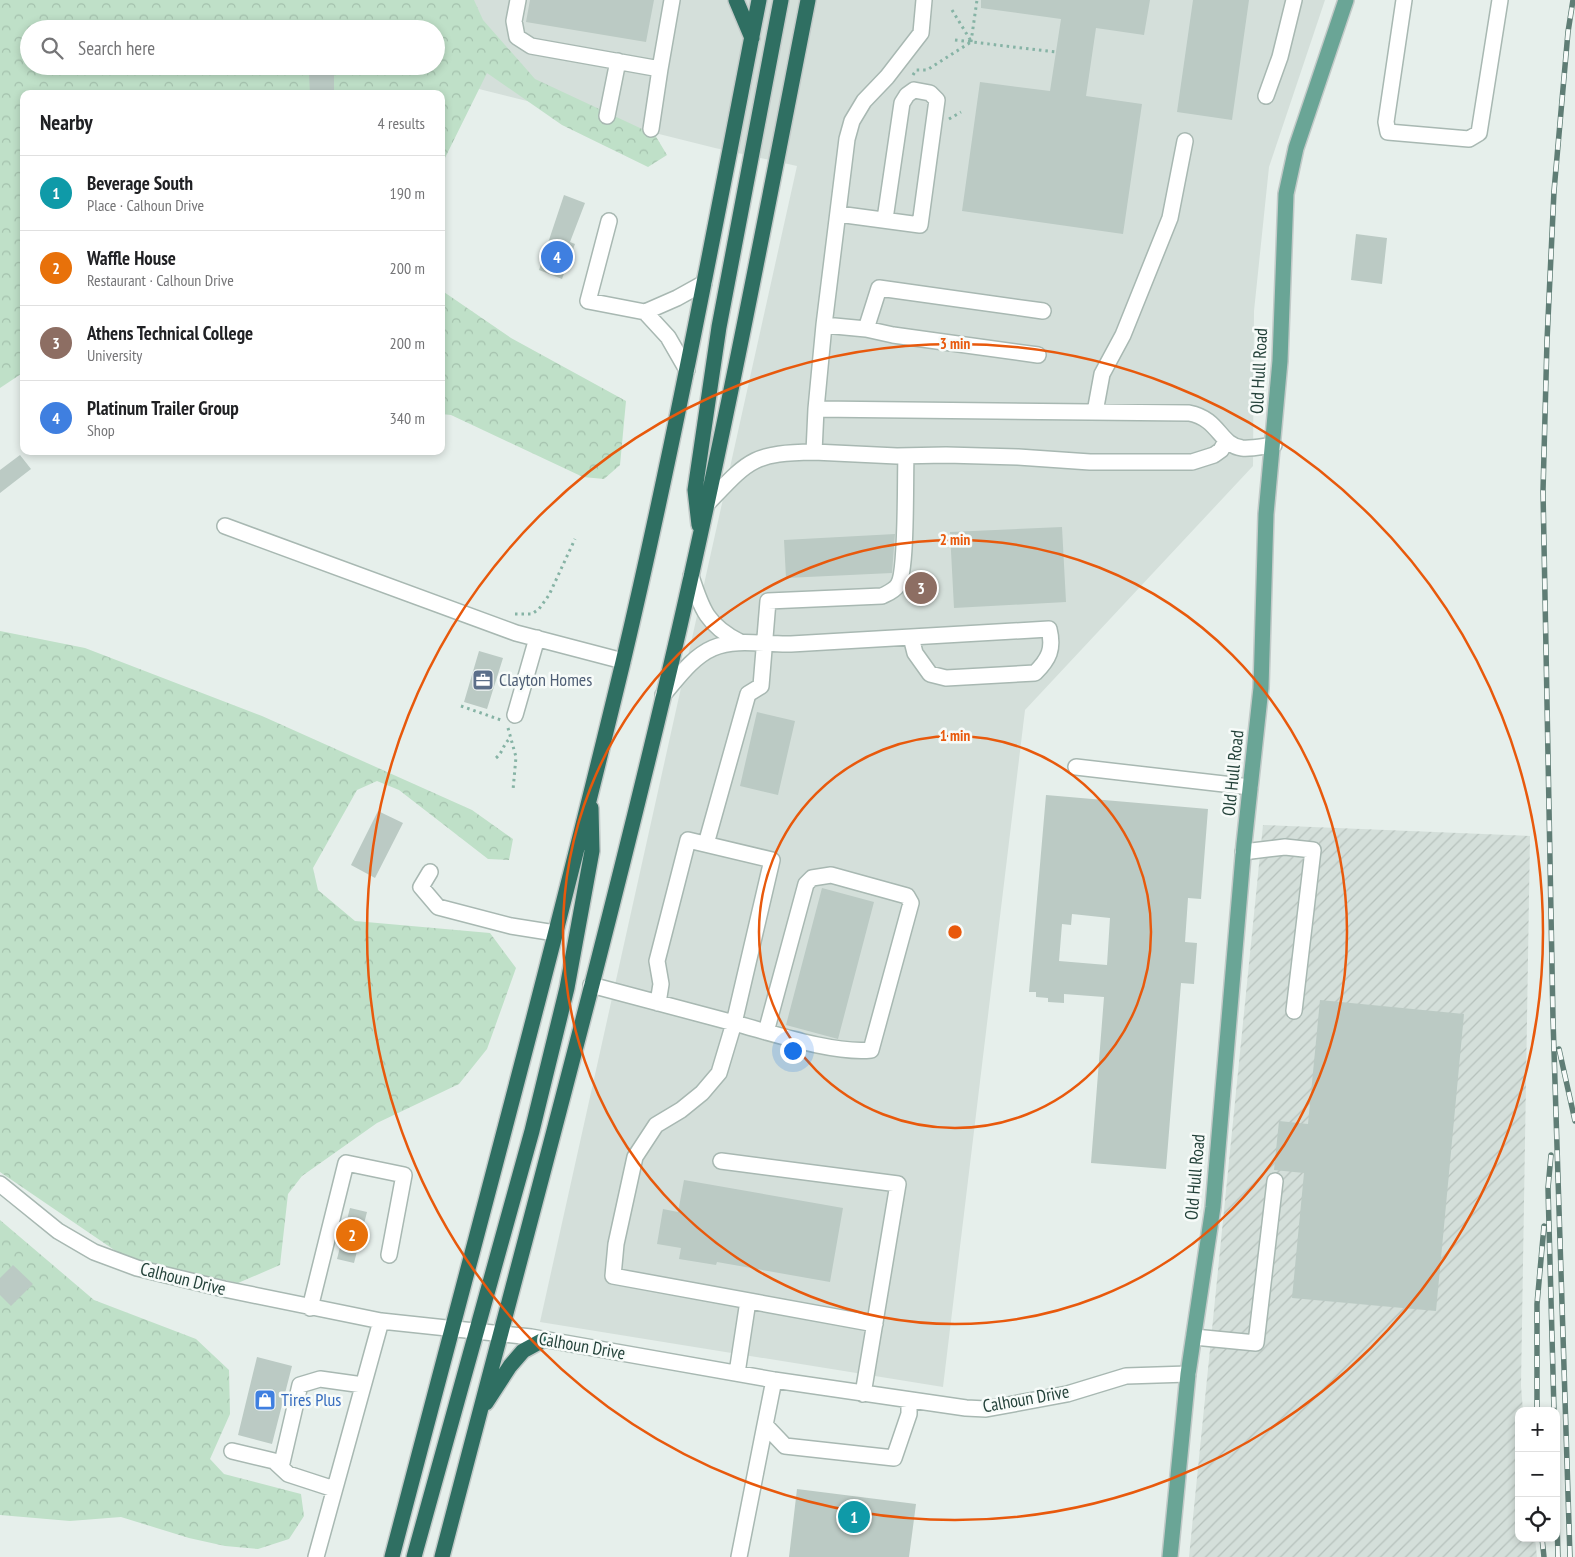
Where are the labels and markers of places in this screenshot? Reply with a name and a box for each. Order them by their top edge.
pin: 4 [541,238,573,276]
pin: 3 [905,569,937,607]
office icon: Clayton Homes [471,668,495,692]
place label: Clayton Homes [499,668,592,691]
centre of rings [946,923,964,941]
pin: 2 [336,1216,368,1254]
shop icon: Tires Plus [253,1388,277,1412]
place label: Tires Plus [281,1388,341,1411]
pin: 1 [838,1498,870,1536]

